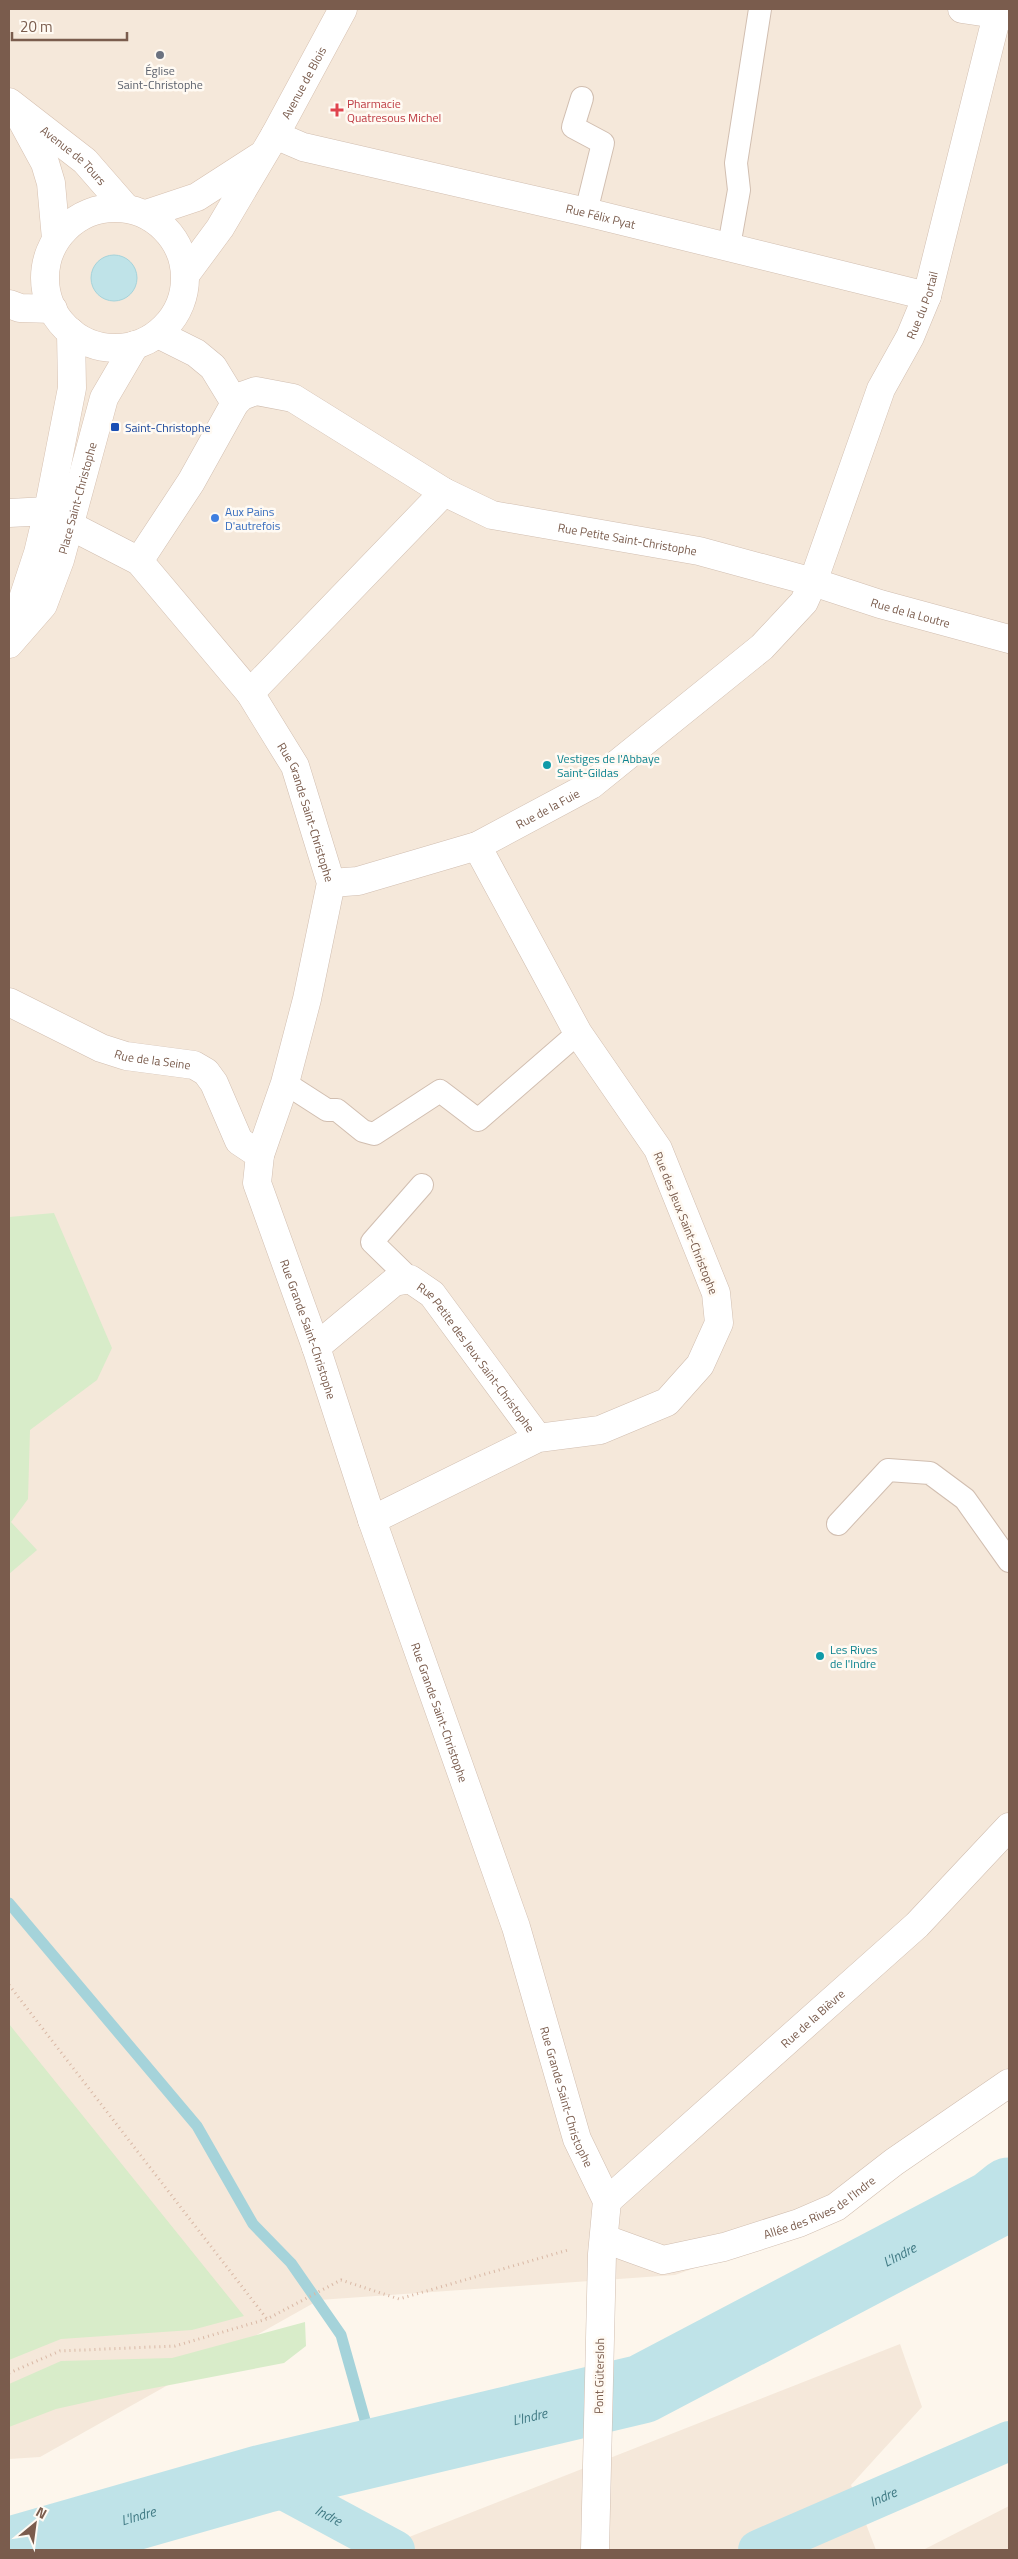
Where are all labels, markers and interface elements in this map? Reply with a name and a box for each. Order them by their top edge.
scale bar [12,10,128,42]
text: 20 m [20,15,53,38]
street label: Avenue de Blois [276,42,331,122]
marker: Église Saint-Christophe [154,49,166,61]
place label: Église Saint-Christophe [117,61,203,94]
place label: Pharmacie Quatresous Michel [347,94,441,127]
marker: Pharmacie Quatresous Michel [331,104,343,116]
street label: Avenue de Tours [37,121,112,190]
street label: Rue Félix Pyat [564,198,638,234]
street label: Rue du Portail [901,269,942,342]
place label: Saint-Christophe [125,418,210,437]
marker: Saint-Christophe [109,421,121,433]
street label: Place Saint-Christophe [53,440,101,556]
place label: Aux Pains D'autrefois [225,502,281,535]
marker: Aux Pains D'autrefois [209,512,221,524]
street label: Rue Petite Saint-Christophe [556,517,698,560]
street label: Rue de la Loutre [868,592,953,632]
street label: Rue Grande Saint-Christophe [273,738,340,884]
place label: Vestiges de l'Abbaye Saint-Gildas [557,749,660,782]
marker: Vestiges de l'Abbaye Saint-Gildas [541,759,553,771]
street label: Rue de la Fuie [512,783,583,833]
street label: Rue de la Seine [112,1043,192,1074]
street label: Rue des Jeux Saint-Christophe [649,1149,723,1297]
street label: Rue Grande Saint-Christophe [276,1256,342,1402]
street label: Rue Petite des Jeux Saint-Christophe [413,1277,540,1436]
street label: Rue Grande Saint-Christophe [407,1640,473,1785]
place label: Les Rives de l'Indre [830,1640,878,1673]
marker: Les Rives de l'Indre [814,1650,826,1662]
street label: Rue de la Bièvre [776,1984,849,2052]
street label: Rue Grande Saint-Christophe [536,2024,599,2170]
street label: Allée des Rives de l'Indre [761,2171,879,2243]
water label: L'Indre [879,2236,921,2271]
street label: Pont Gütersloh [589,2338,609,2414]
water label: L'Indre [510,2401,551,2430]
water label: Indre [866,2480,901,2511]
north arrow [10,2499,60,2549]
water label: L'Indre [118,2499,159,2530]
water label: Indre [312,2499,348,2531]
text: N [32,2501,51,2524]

